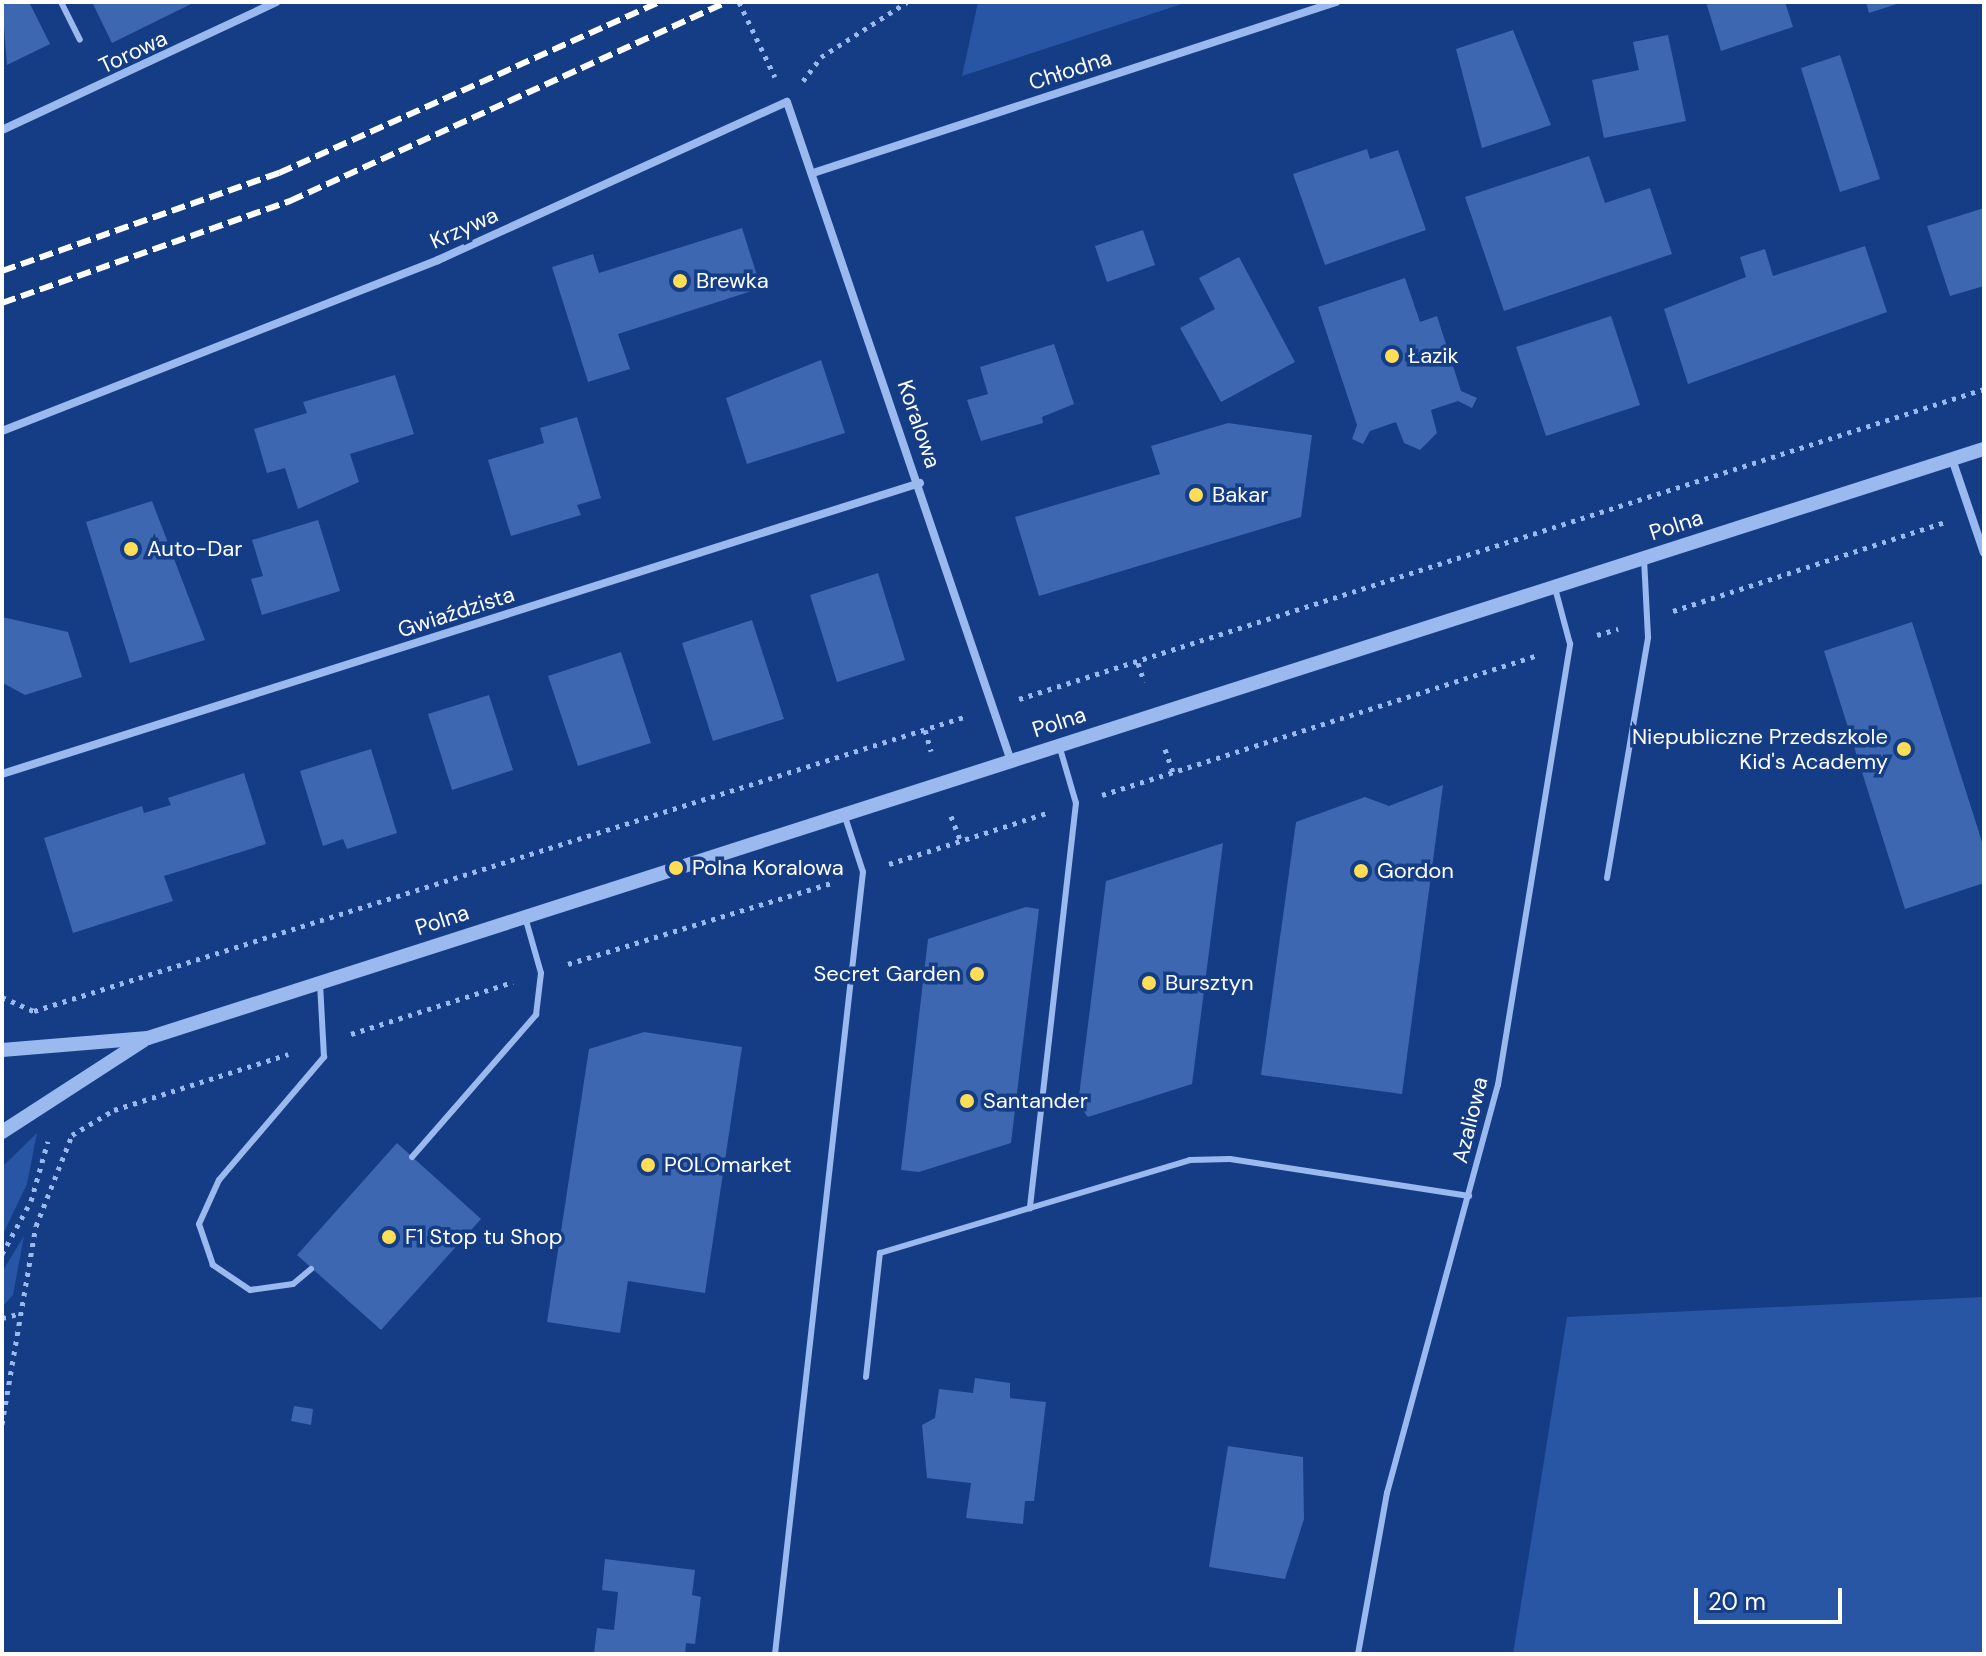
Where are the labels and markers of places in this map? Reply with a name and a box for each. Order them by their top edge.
place label: Brewka [696,268,769,294]
marker: Brewka [671,272,689,290]
place label: Łazik [1408,343,1459,369]
marker: Łazik [1383,347,1401,365]
place label: Bakar [1212,482,1268,508]
marker: Bakar [1187,486,1205,504]
place label: Auto-Dar [147,536,242,562]
marker: Auto-Dar [122,540,140,558]
place label: Niepubliczne Przedszkole Kid's Academy [1632,723,1888,774]
marker: Niepubliczne Przedszkole Kid's Academy [1895,740,1913,758]
place label: Polna Koralowa [692,855,844,881]
place label: Gordon [1377,858,1454,884]
marker: Polna Koralowa [667,859,685,877]
marker: Gordon [1352,862,1370,880]
place label: Secret Garden [814,961,961,987]
marker: Secret Garden [968,965,986,983]
place label: Bursztyn [1165,970,1254,996]
marker: Bursztyn [1140,974,1158,992]
place label: Santander [983,1088,1088,1114]
marker: Santander [958,1092,976,1110]
place label: POLOmarket [664,1152,792,1178]
marker: POLOmarket [639,1156,657,1174]
place label: F1 Stop tu Shop [405,1224,563,1250]
marker: F1 Stop tu Shop [380,1228,398,1246]

